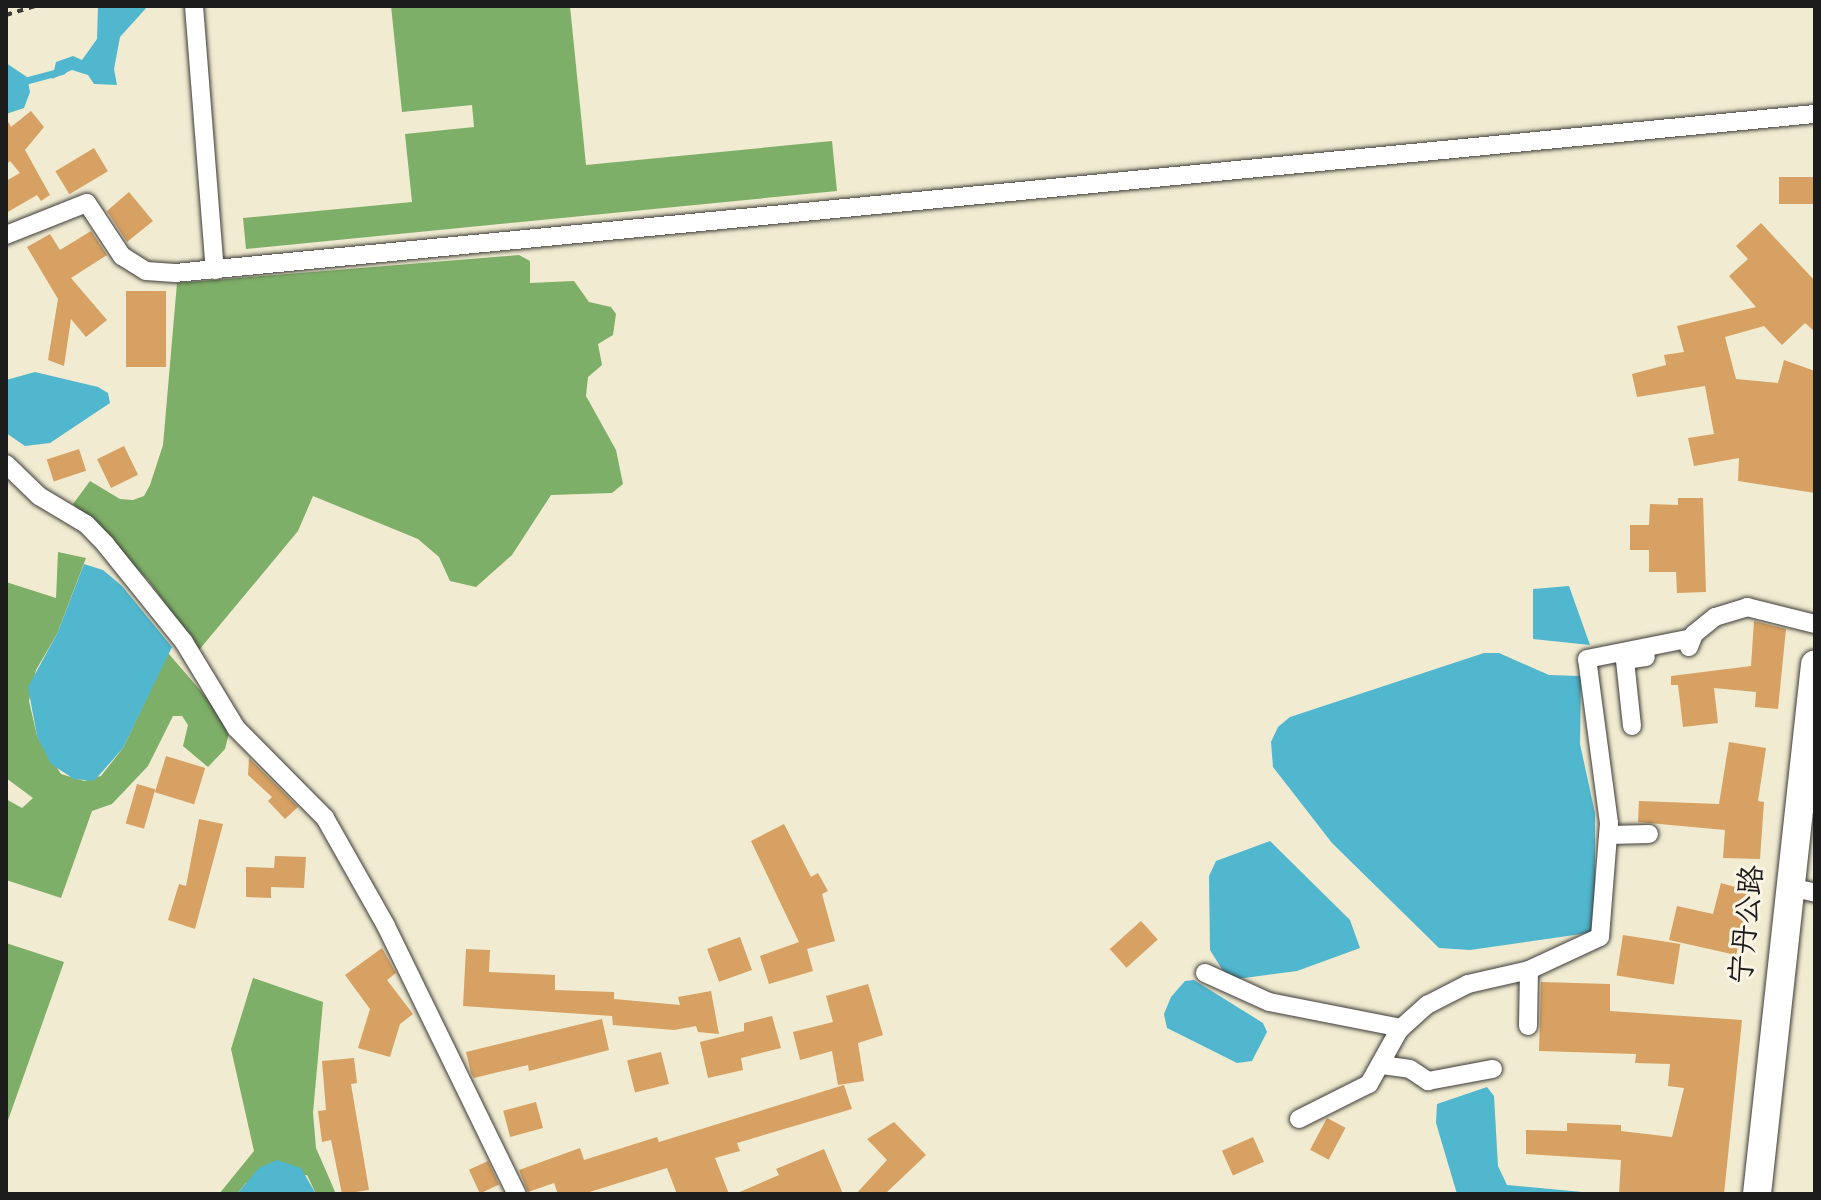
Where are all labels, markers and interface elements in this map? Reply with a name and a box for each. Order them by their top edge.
street label: 宁丹公路 [1727,863,1775,987]

